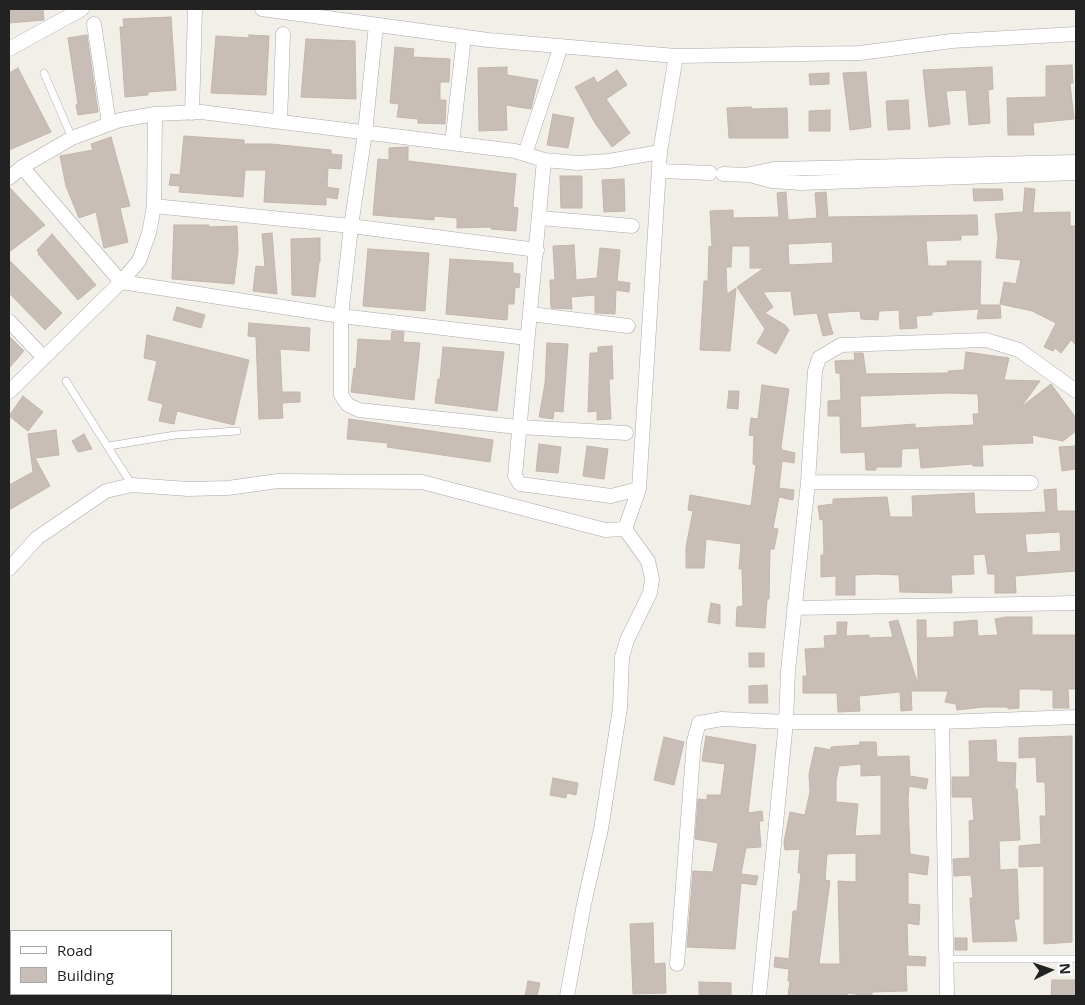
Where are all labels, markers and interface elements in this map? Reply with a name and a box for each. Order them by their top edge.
legend [10,930,172,995]
text: Road [57,940,93,960]
north arrow [1025,945,1075,995]
text: N [1056,963,1075,975]
text: Building [57,965,114,985]

